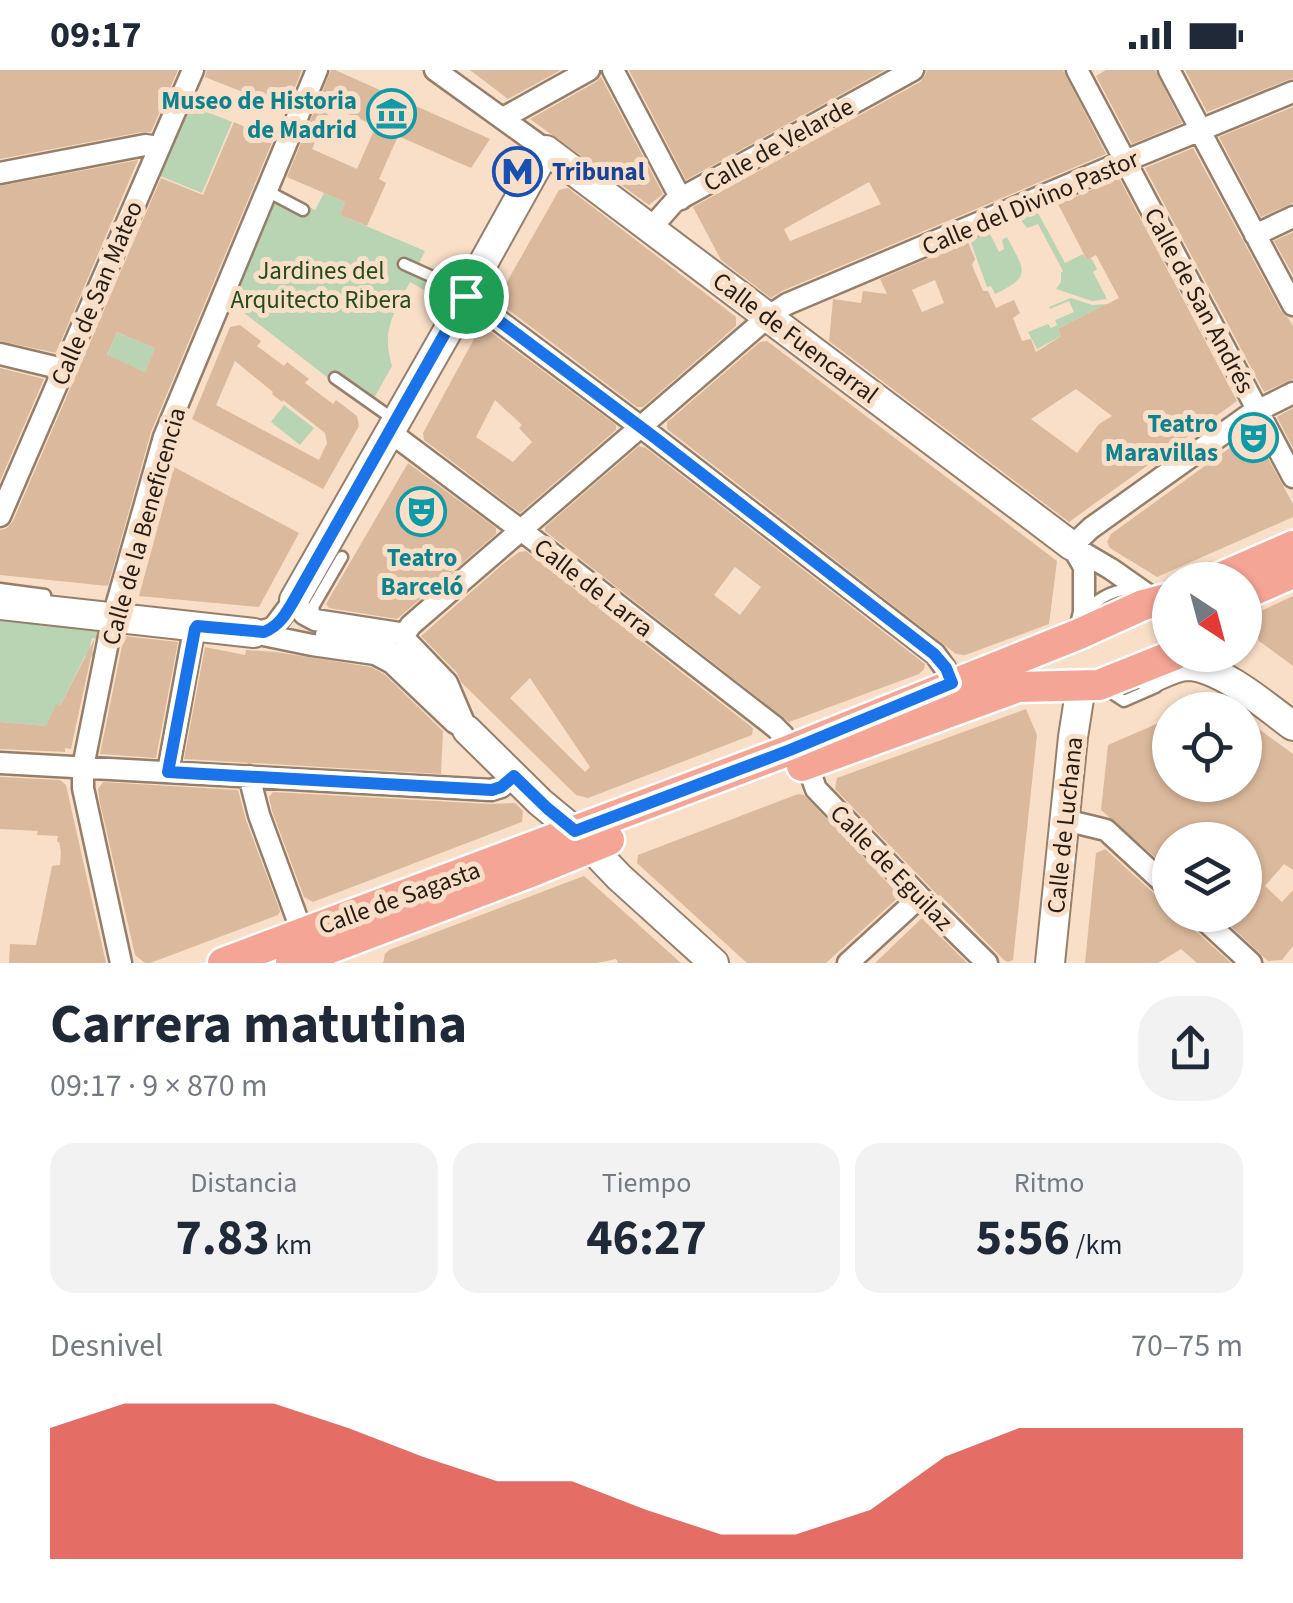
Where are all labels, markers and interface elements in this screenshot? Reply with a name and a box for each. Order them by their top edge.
text: 09:17 [50,8,142,62]
place label: Museo de Historia de Madrid [161,83,357,148]
museum icon: Museo de Historia de Madrid [366,88,418,140]
street label: Calle de Velarde [697,89,860,201]
street label: Calle del Divino Pastor [916,141,1145,265]
metro station icon: Tribunal [491,145,543,197]
place label: Tribunal [552,154,645,190]
street label: Calle de San Mateo [42,195,152,391]
street label: Calle de San Andrés [1135,201,1263,400]
park label: Jardines del Arquitecto Ribera [230,253,412,318]
pin [424,254,509,339]
street label: Calle de Fuencarral [705,263,886,412]
icon: arrive [439,269,494,324]
street label: Calle de la Beneficencia [93,403,195,649]
place label: Teatro Maravillas [1105,406,1218,471]
theatre icon: Teatro Maravillas [1227,411,1279,463]
theatre icon: Teatro Barceló [396,485,448,537]
street label: Calle de Larra [526,530,661,646]
place label: Teatro Barceló [381,540,464,605]
north arrow [1152,562,1262,672]
map controls [1152,562,1262,932]
button: locate [1152,692,1262,802]
street label: Calle de Luchana [1038,735,1092,915]
street label: Calle de Eguilaz [822,796,961,939]
button: layers [1152,822,1262,932]
street label: Calle de Sagasta [314,852,485,944]
text: Carrera matutina [50,986,467,1064]
button: share [1138,996,1243,1101]
text: 09:17 · 9 × 870 m [50,1063,268,1109]
text: Distancia [190,1163,298,1203]
text: Tiempo [602,1163,691,1203]
text: Ritmo [1014,1163,1085,1203]
text: 7.83 [175,1203,270,1274]
text: 46:27 [586,1203,707,1274]
text: 5:56 [976,1203,1070,1274]
text: km [270,1225,312,1265]
text: /km [1070,1225,1123,1265]
text: Desnivel [50,1323,163,1369]
text: 70–75 m [1131,1323,1243,1369]

